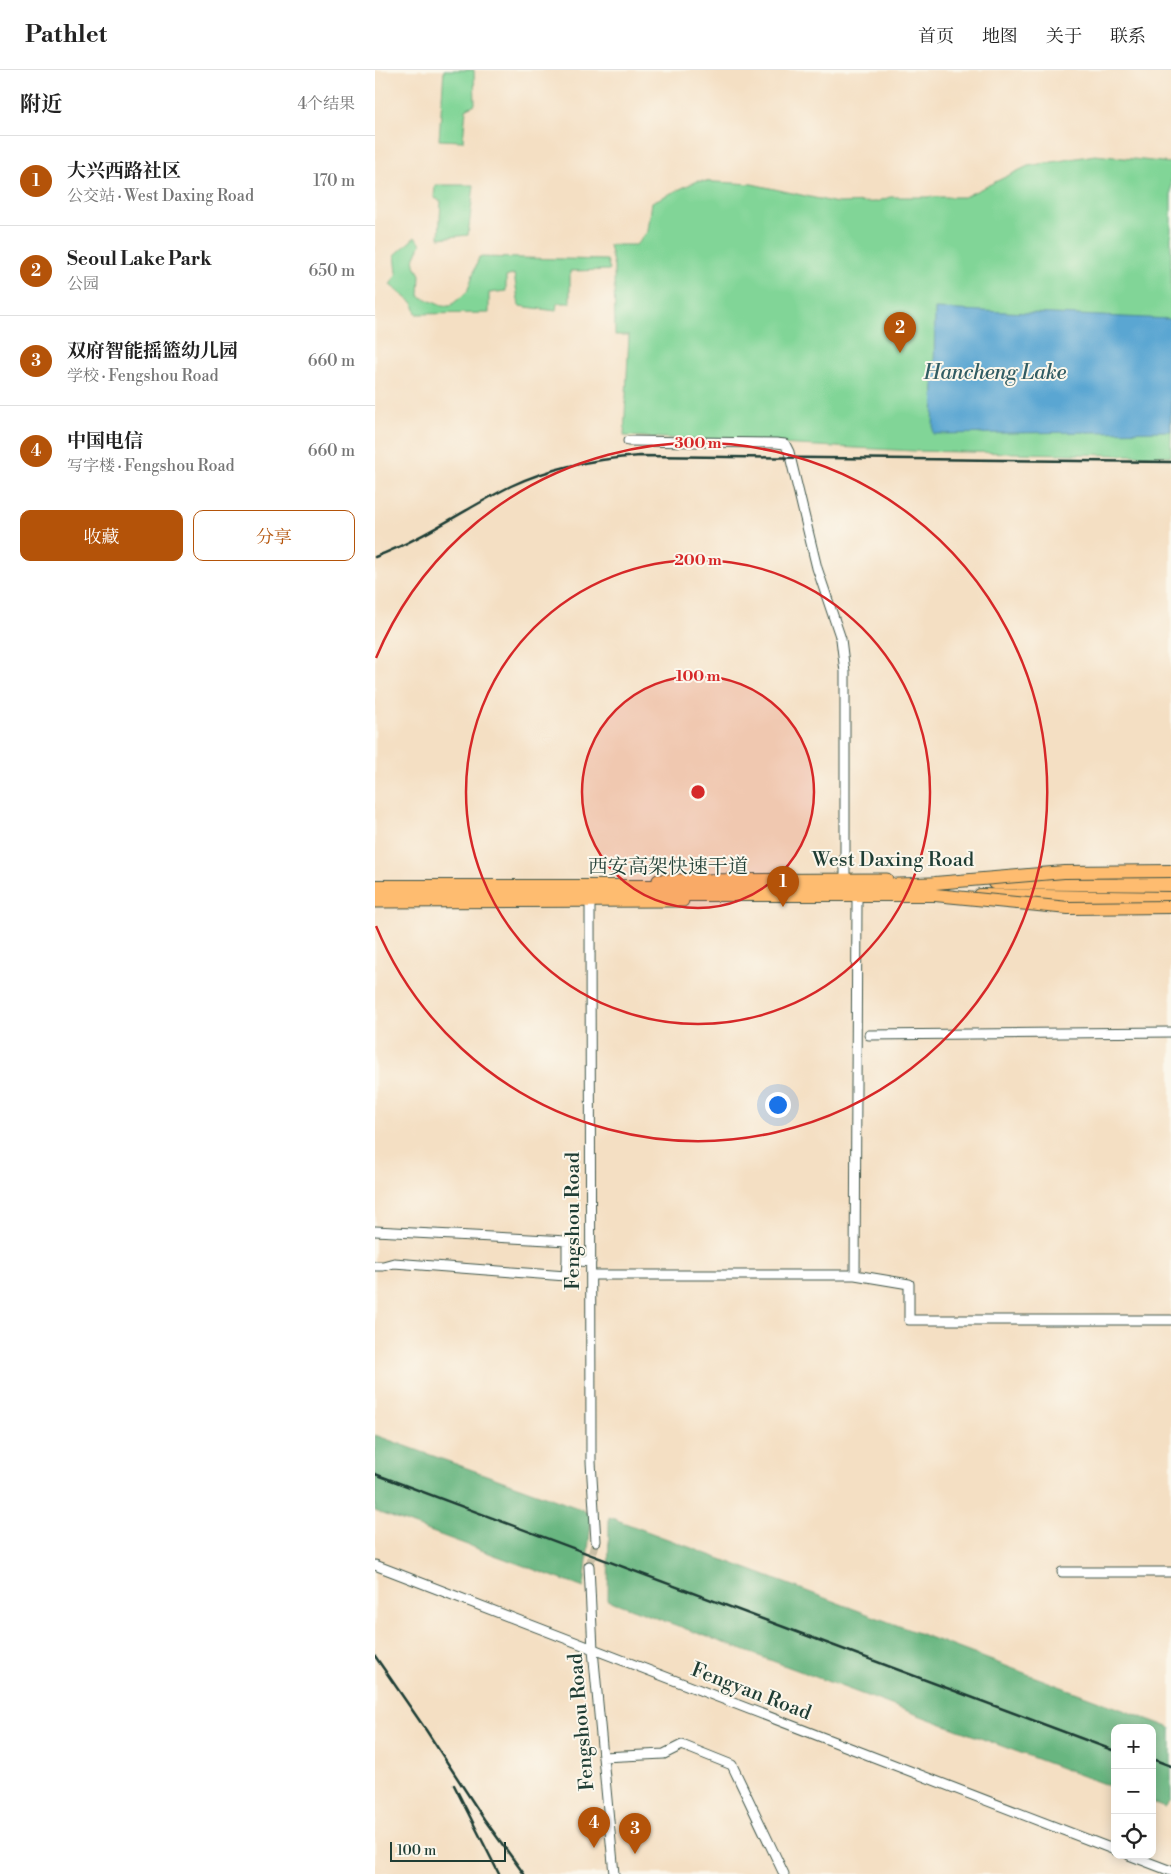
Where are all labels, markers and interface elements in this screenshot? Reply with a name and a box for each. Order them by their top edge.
text: Pathlet [25,20,107,50]
text: 首页 [918,25,954,48]
text: 地图 [982,25,1018,48]
text: 关于 [1046,25,1082,48]
text: 联系 [1110,25,1146,48]
text: 附近 [20,92,62,118]
text: 4个结果 [297,94,355,114]
text: 大兴西路社区 [67,159,181,183]
text: 1 [32,171,40,191]
text: 170 m [313,171,355,191]
text: 公交站 · West Daxing Road [67,186,254,206]
text: Seoul Lake Park [67,247,212,271]
text: 2 [31,261,41,281]
text: 650 m [309,261,355,281]
text: 公园 [67,274,99,294]
pin: 2 [884,312,916,353]
text: 双府智能摇篮幼儿园 [67,339,238,363]
text: 3 [31,351,41,371]
text: 660 m [308,351,355,371]
water label: Hancheng Lake [923,360,1067,386]
text: 学校 · Fengshou Road [67,366,219,386]
text: 中国电信 [67,429,143,453]
text: 300 m [675,434,722,453]
text: 4 [31,441,41,461]
text: 660 m [308,441,355,461]
text: 写字楼 · Fengshou Road [67,456,235,476]
button: 收藏 [20,510,183,561]
button: 分享 [193,510,355,561]
text: 200 m [674,551,722,570]
text: 100 m [676,667,721,686]
centre of rings [689,783,707,801]
street label: West Daxing Road [811,848,975,873]
street label: 西安高架快速干道 [588,855,748,880]
pin: 1 [767,866,799,907]
your location [765,1092,791,1118]
street label: Fengshou Road [561,1151,586,1290]
street label: Fengshou Road [563,1652,600,1792]
street label: Fengyan Road [688,1658,815,1727]
map controls [1111,1724,1156,1859]
button: + [1111,1724,1156,1769]
button: − [1111,1769,1156,1814]
pin: 4 [578,1807,610,1848]
pin: 3 [619,1813,651,1854]
button: locate [1111,1814,1156,1859]
scale bar [390,1839,506,1862]
text: 100 m [397,1842,436,1860]

